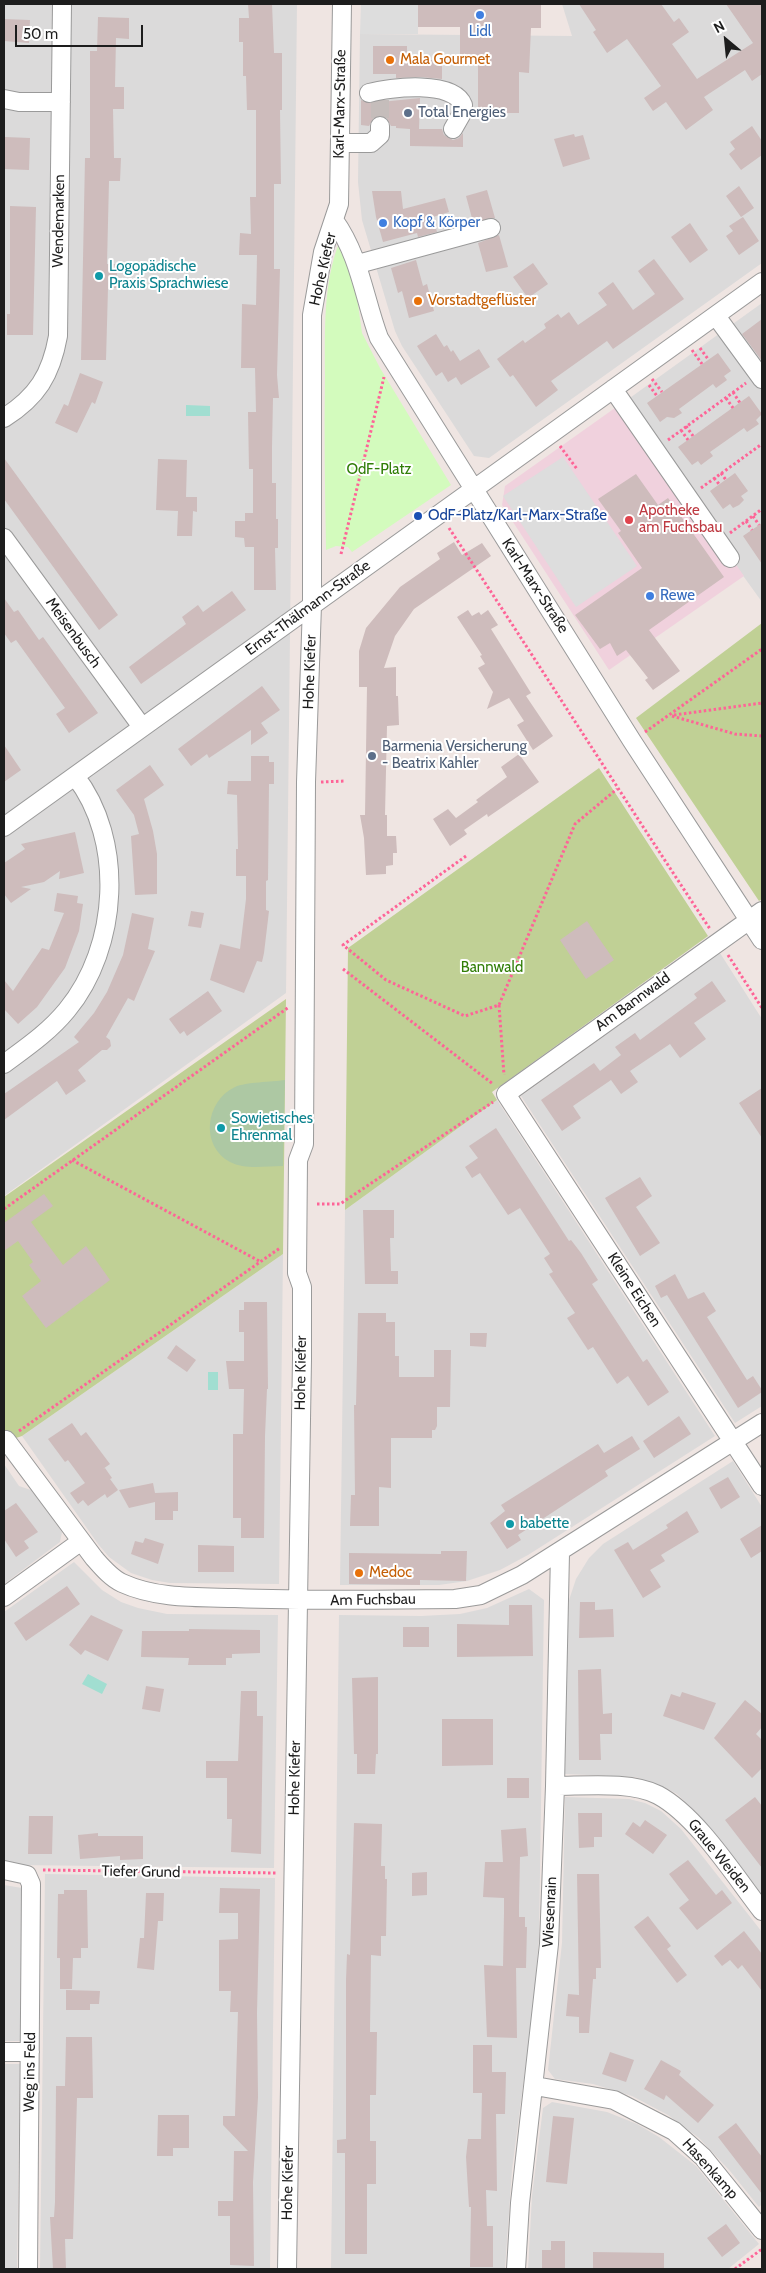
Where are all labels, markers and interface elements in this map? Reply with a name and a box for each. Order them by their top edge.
marker: Lidl [474,9,486,21]
scale bar [18,15,145,47]
north arrow [701,15,751,65]
text: N [710,16,728,37]
place label: Lidl [469,23,491,41]
text: 50 m [23,25,58,43]
street label: Karl-Marx-Straße [330,49,350,159]
place label: Mala Gourmet [400,51,490,69]
marker: Mala Gourmet [384,54,396,66]
place label: Total Energies [418,104,506,122]
marker: Total Energies [402,107,414,119]
street label: Wendemarken [49,174,69,268]
place label: Kopf & Körper [393,214,480,232]
marker: Kopf & Körper [377,217,389,229]
street label: Hohe Kiefer [306,231,340,307]
place label: Logopädische Praxis Sprachwiese [109,258,228,293]
marker: Logopädische Praxis Sprachwiese [93,270,105,282]
place label: Vorstadtgeflüster [428,292,536,310]
marker: Vorstadtgeflüster [412,295,424,307]
park label: OdF-Platz [347,461,411,479]
place label: Apotheke am Fuchsbau [639,502,722,537]
place label: OdF-Platz/Karl-Marx-Straße [428,507,607,525]
marker: OdF-Platz/Karl-Marx-Straße [412,510,424,522]
marker: Apotheke am Fuchsbau [623,514,635,526]
street label: Karl-Marx-Straße [498,535,572,637]
street label: Ernst-Thälmann-Straße [242,557,374,659]
place label: Rewe [660,587,695,605]
marker: Rewe [644,590,656,602]
street label: Meisenbusch [41,594,105,672]
street label: Hohe Kiefer [300,634,320,710]
place label: Barmenia Versicherung - Beatrix Kahler [382,738,527,773]
marker: Barmenia Versicherung - Beatrix Kahler [366,750,378,762]
park label: Bannwald [461,959,523,977]
street label: Am Bannwald [592,969,674,1035]
place label: Sowjetisches Ehrenmal [231,1110,313,1145]
marker: Sowjetisches Ehrenmal [215,1122,227,1134]
street label: Kleine Eichen [603,1249,665,1331]
street label: Hohe Kiefer [291,1335,311,1411]
place label: babette [520,1515,569,1533]
marker: babette [504,1518,516,1530]
place label: Medoc [369,1564,412,1582]
marker: Medoc [353,1567,365,1579]
street label: Am Fuchsbau [330,1590,416,1610]
street label: Hohe Kiefer [285,1740,305,1816]
street label: Graue Weiden [684,1816,754,1896]
street label: Tiefer Grund [102,1862,180,1882]
street label: Wiesenrain [539,1876,561,1948]
street label: Weg ins Feld [20,2032,40,2112]
street label: Hasenkamp [678,2135,742,2203]
street label: Hohe Kiefer [278,2145,298,2221]

